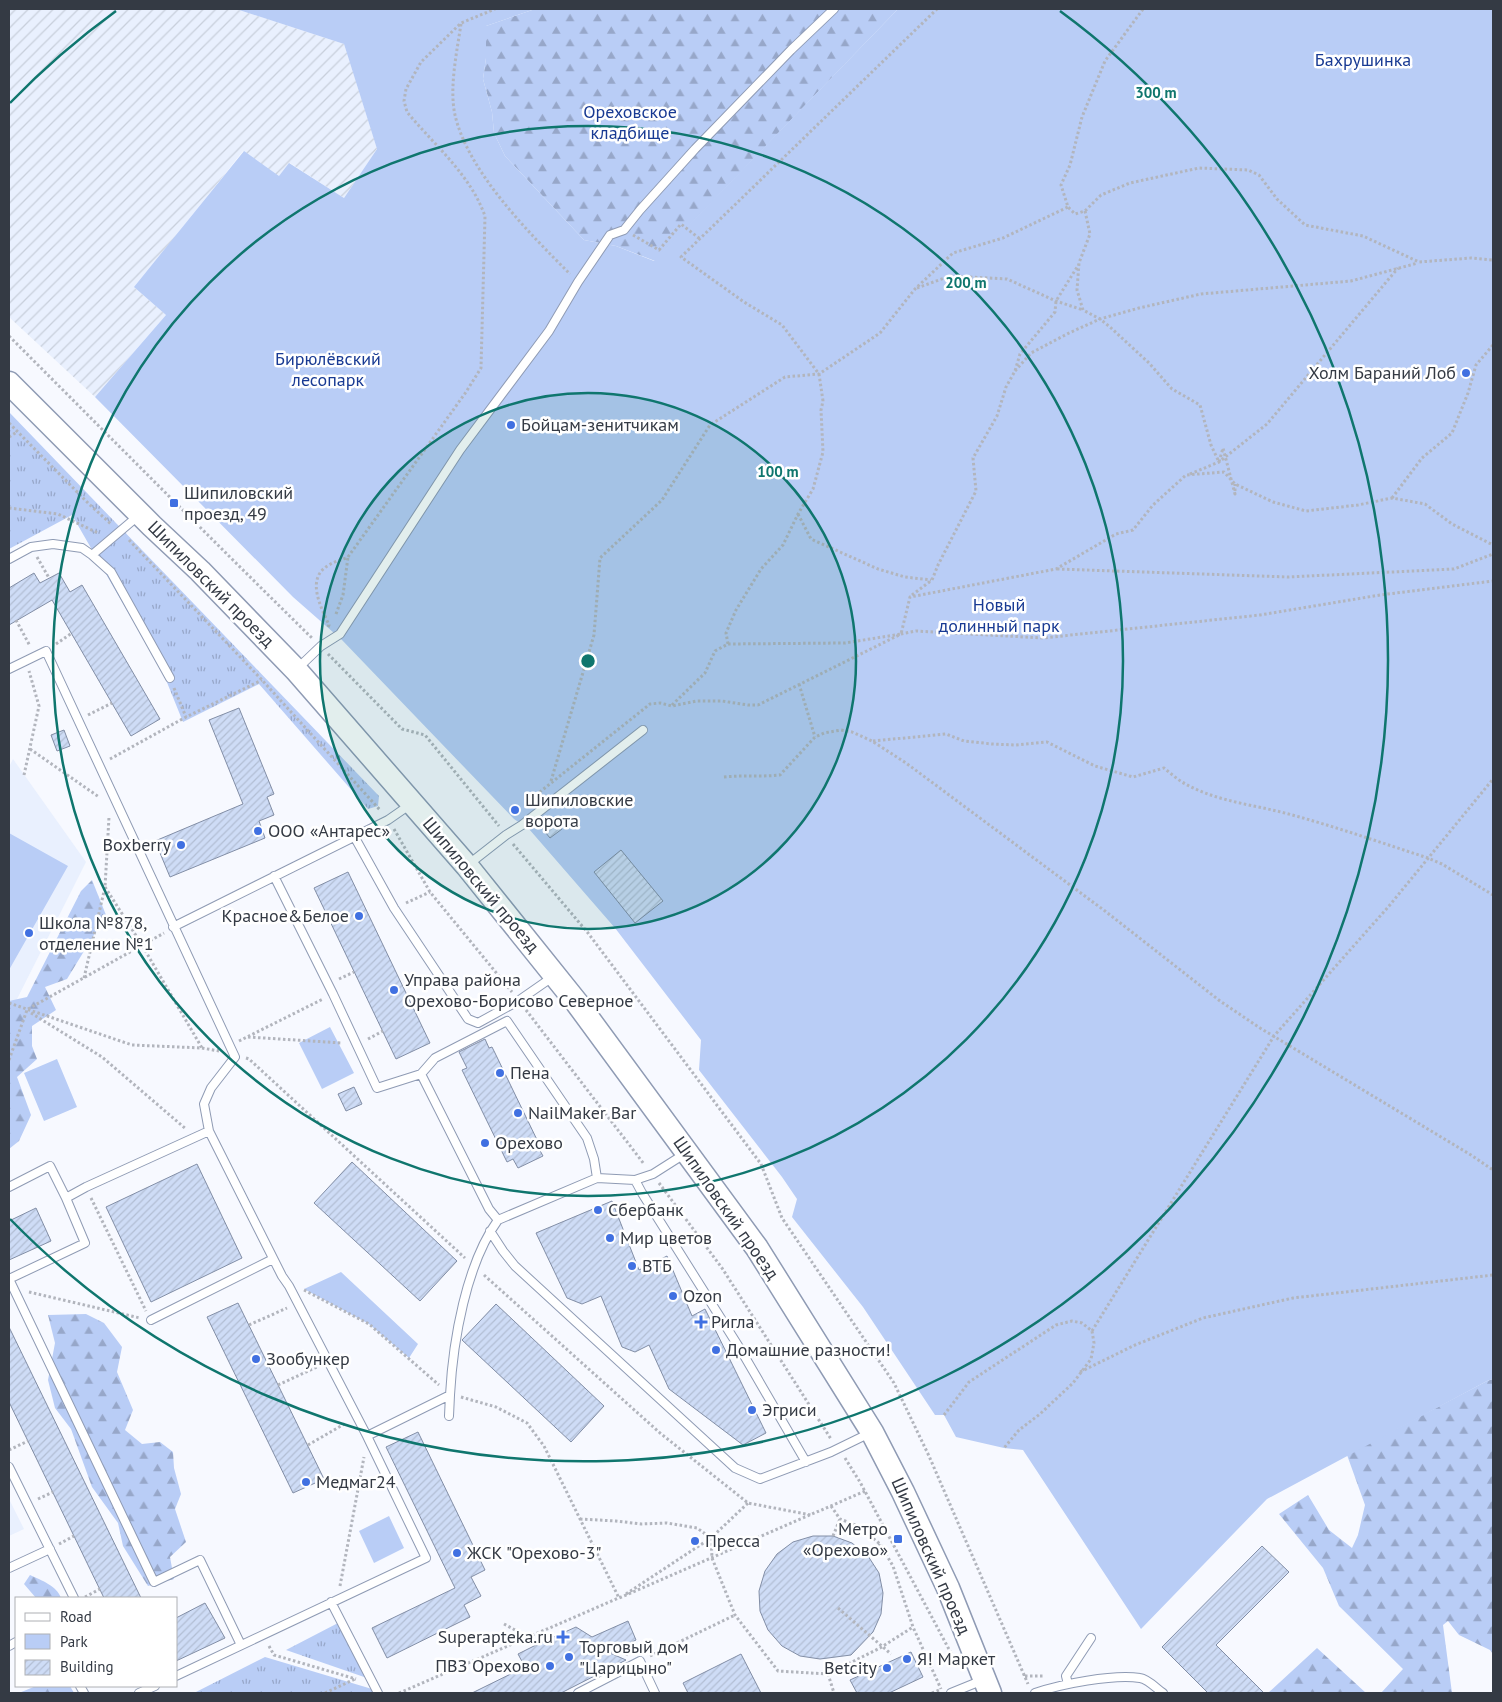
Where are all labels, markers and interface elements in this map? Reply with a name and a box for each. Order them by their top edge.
park label: Бахрушинка [1315,48,1411,71]
text: 300 m [1135,83,1177,102]
park label: Ореховское кладбище [583,100,677,144]
text: 200 m [945,273,987,292]
park label: Бирюлёвский лесопарк [275,347,381,391]
place label: Холм Бараний Лоб [1309,361,1456,384]
marker: Холм Бараний Лоб [1460,367,1472,379]
place label: Бойцам-зенитчикам [521,413,679,436]
marker: Бойцам-зенитчикам [505,419,517,431]
text: 100 m [757,462,799,481]
place label: Шипиловский проезд, 49 [184,481,293,525]
marker: Шипиловский проезд, 49 [168,497,180,509]
street label: Шипиловский проезд [143,515,280,652]
park label: Новый долинный парк [938,593,1060,637]
centre of rings [579,652,597,670]
place label: Шипиловские ворота [525,788,633,832]
marker: Шипиловские ворота [509,804,521,816]
street label: Шипиловский проезд [418,812,545,957]
place label: ООО «Антарес» [268,819,390,842]
marker: ООО «Антарес» [252,825,264,837]
place label: Boxberry [103,833,172,856]
marker: Boxberry [175,839,187,851]
place label: Красное&Белое [222,904,349,927]
marker: Красное&Белое [353,910,365,922]
place label: Школа №878, отделение №1 [39,911,154,955]
marker: Школа №878, отделение №1 [23,927,35,939]
place label: Управа района Орехово-Борисово Северное [404,968,634,1012]
marker: Управа района Орехово-Борисово Северное [388,984,400,996]
place label: Пена [510,1061,550,1084]
marker: Пена [494,1067,506,1079]
place label: NailMaker Bar [528,1101,636,1124]
marker: NailMaker Bar [512,1107,524,1119]
place label: Орехово [495,1131,563,1154]
street label: Шипиловский проезд [668,1132,785,1284]
marker: Орехово [479,1137,491,1149]
place label: Сбербанк [608,1198,684,1221]
marker: Сбербанк [592,1204,604,1216]
place label: Мир цветов [620,1226,712,1249]
marker: Мир цветов [604,1232,616,1244]
place label: ВТБ [642,1254,672,1277]
marker: ВТБ [626,1260,638,1272]
place label: Ozon [683,1284,722,1307]
marker: Ozon [667,1290,679,1302]
place label: Ригла [711,1310,755,1333]
marker: Ригла [695,1316,707,1328]
place label: Домашние разности! [726,1338,891,1361]
marker: Домашние разности! [710,1344,722,1356]
place label: Зообункер [266,1347,350,1370]
marker: Зообункер [250,1353,262,1365]
place label: Эгриси [762,1398,817,1421]
marker: Эгриси [746,1404,758,1416]
place label: Медмаг24 [316,1470,396,1493]
street label: Шипиловский проезд [886,1474,977,1638]
marker: Медмаг24 [300,1476,312,1488]
place label: Метро «Орехово» [803,1517,888,1561]
place label: Пресса [705,1529,760,1552]
marker: Метро «Орехово» [892,1533,904,1545]
marker: Пресса [689,1535,701,1547]
place label: ЖСК "Орехово-3" [466,1541,602,1564]
marker: ЖСК "Орехово-3" [451,1547,463,1559]
legend [15,1597,178,1687]
text: Road [60,1607,92,1626]
place label: Superapteka.ru [438,1625,553,1648]
marker: Superapteka.ru [557,1631,569,1643]
text: Park [60,1632,88,1651]
place label: Торговый дом "Царицыно" [579,1635,689,1679]
place label: Я! Маркет [917,1647,996,1670]
marker: Торговый дом "Царицыно" [563,1651,575,1663]
marker: Я! Маркет [901,1653,913,1665]
place label: ПВЗ Орехово [435,1654,540,1677]
place label: Betcity [824,1656,878,1679]
text: Building [60,1657,114,1676]
marker: ПВЗ Орехово [544,1660,556,1672]
marker: Betcity [881,1662,893,1674]

